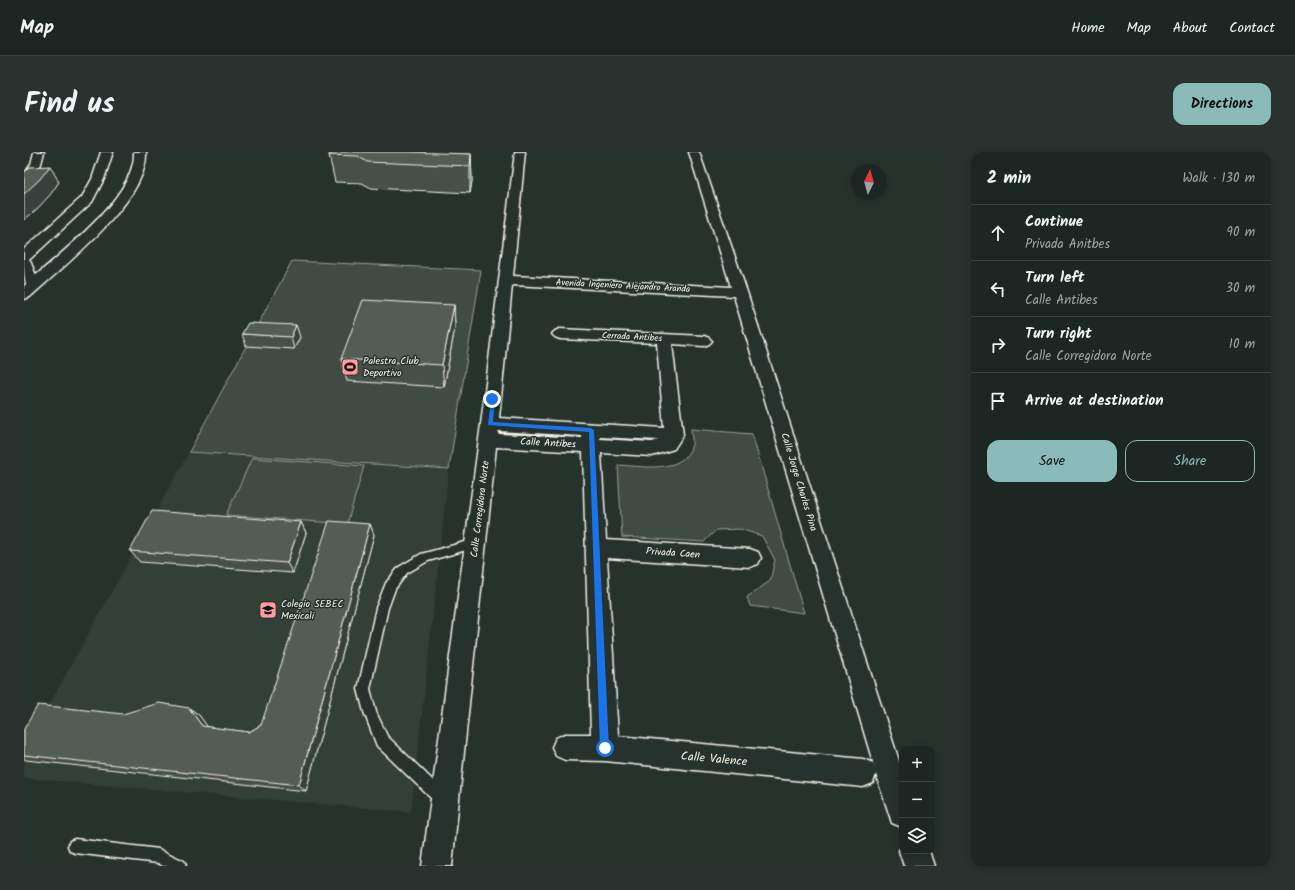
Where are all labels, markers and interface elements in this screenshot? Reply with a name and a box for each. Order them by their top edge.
text: Map [20,13,54,43]
text: Home [1071,17,1105,39]
text: Map [1127,17,1151,39]
text: About [1173,17,1207,39]
text: Contact [1229,17,1275,39]
text: Find us [24,82,115,127]
button: Directions [1173,83,1271,125]
north arrow [851,164,887,200]
text: 2 min [987,165,1031,192]
text: Walk · 130 m [1182,168,1255,189]
text: Continue [1025,210,1083,234]
icon: ahead [987,222,1009,244]
text: 90 m [1227,222,1255,243]
text: Privada Anitbes [1025,234,1110,255]
text: Turn left [1025,266,1085,290]
street label: Avenida Ingeniero Alejandro Aranda [555,275,691,297]
icon: left [987,278,1009,300]
text: 30 m [1226,278,1255,299]
text: Calle Antibes [1025,290,1098,311]
text: Turn right [1025,322,1092,346]
street label: Cerrada Antibes [601,328,663,346]
icon: right [987,334,1009,356]
text: 10 m [1229,334,1255,355]
text: Calle Corregidora Norte [1025,346,1152,367]
place label: Palestra Club Deportivo [363,353,419,381]
sports icon: Palestra Club Deportivo [340,357,360,377]
text: Arrive at destination [1025,389,1164,413]
route end [483,390,501,408]
icon: arrive [987,390,1009,412]
street label: Calle Jorge Charles Pina [776,431,822,534]
street label: Calle Antibes [520,434,577,452]
button: Save [987,440,1117,482]
button: Share [1125,440,1255,482]
street label: Calle Corregidora Norte [466,459,494,558]
street label: Privada Caen [645,543,701,563]
place label: Colegio SEBEC Mexicali [281,596,344,624]
school or university icon: Colegio SEBEC Mexicali [258,600,278,620]
route start [596,739,614,757]
map controls [899,746,935,854]
button: + [899,746,935,782]
street label: Calle Valence [680,747,748,771]
button: − [899,782,935,818]
button: layers [899,818,935,854]

